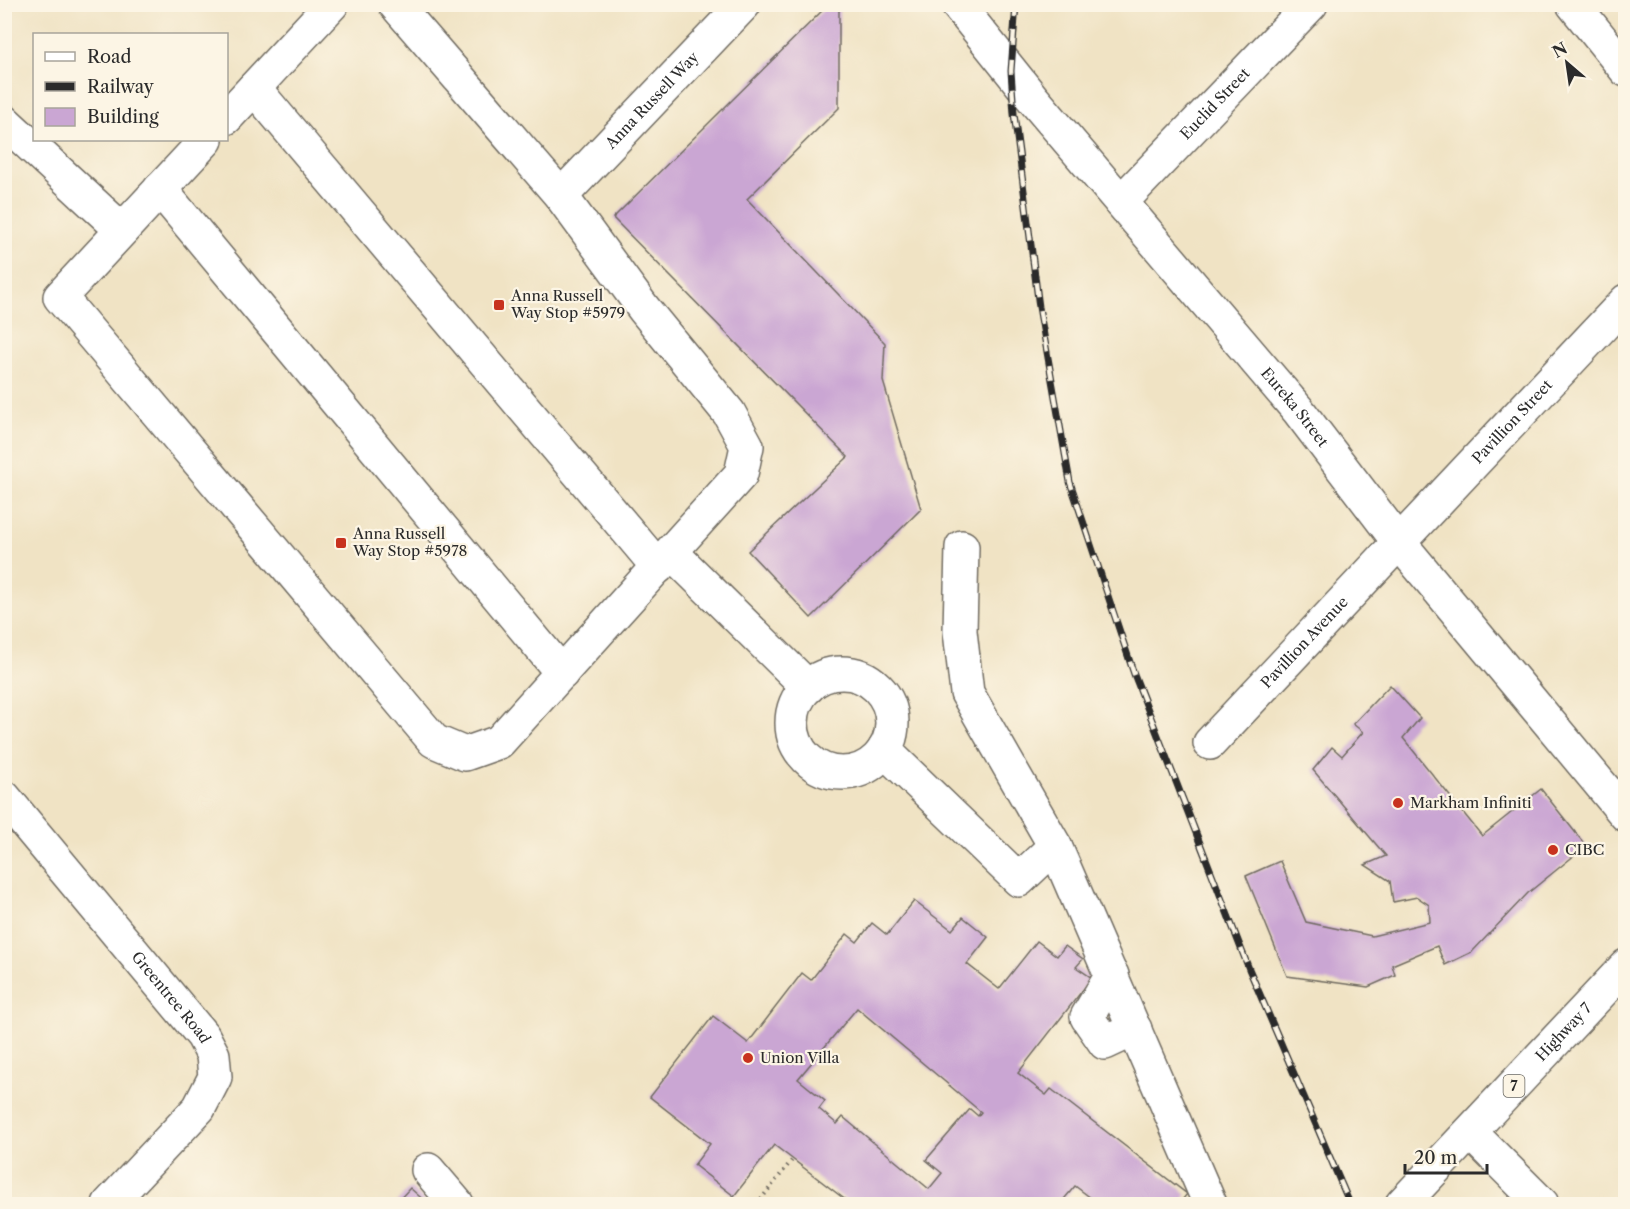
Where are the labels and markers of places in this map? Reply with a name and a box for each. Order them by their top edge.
place label: Anna Russell Way Stop #5979 [510,286,625,322]
marker: Anna Russell Way Stop #5979 [492,298,506,312]
place label: Anna Russell Way Stop #5978 [352,524,468,560]
marker: Anna Russell Way Stop #5978 [334,536,348,550]
place label: Markham Infiniti [1410,793,1532,812]
marker: Markham Infiniti [1391,796,1405,810]
place label: CIBC [1565,840,1604,859]
marker: CIBC [1546,843,1560,857]
place label: Union Villa [760,1048,839,1067]
marker: Union Villa [741,1051,755,1065]

